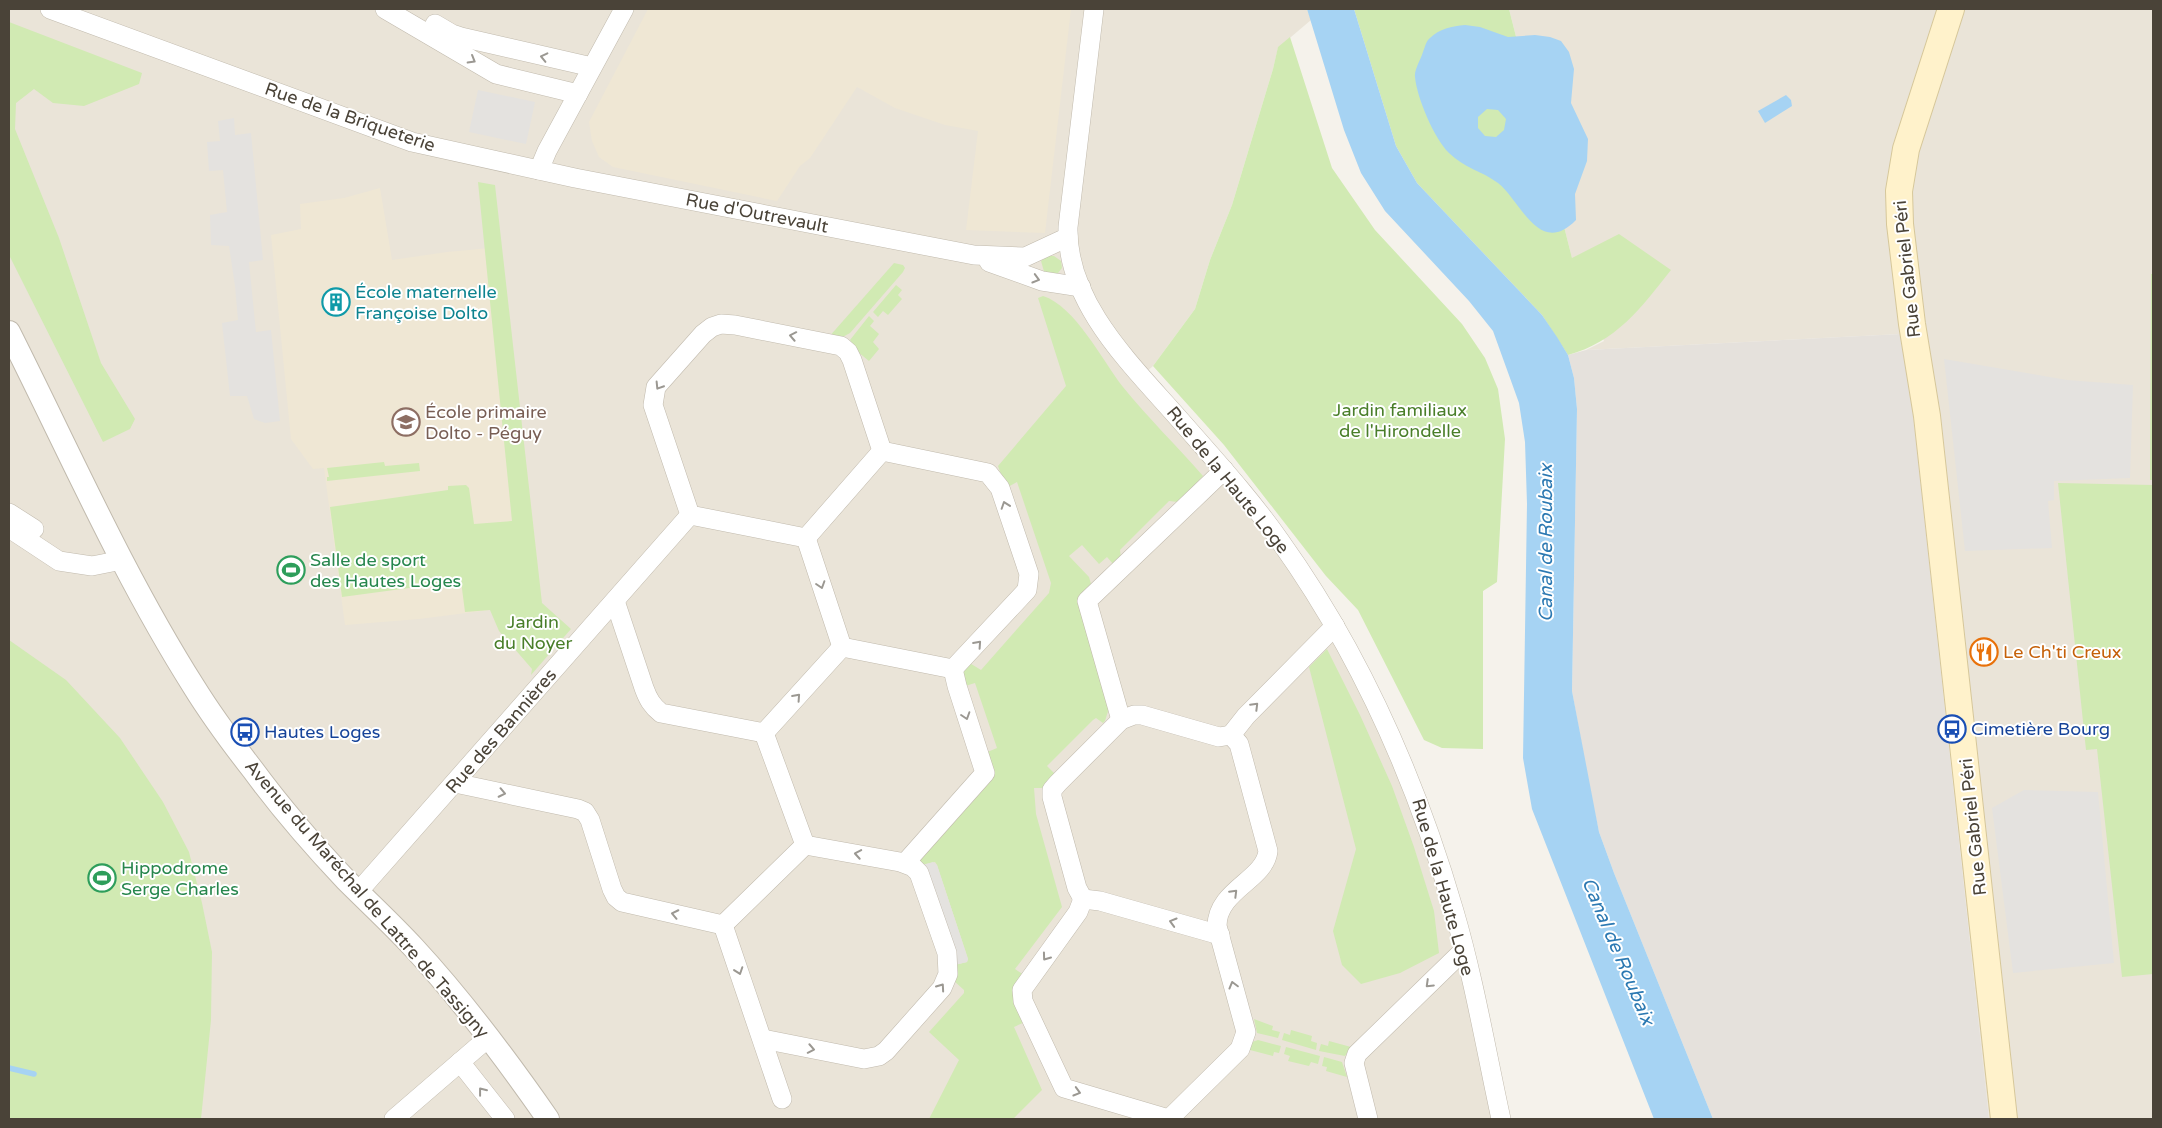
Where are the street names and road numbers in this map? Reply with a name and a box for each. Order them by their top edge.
street label: Rue de la Briqueterie [262,77,438,157]
street label: Rue d'Outrevault [684,188,830,238]
street label: Rue Gabriel Péri [1889,199,1925,339]
street label: Rue de la Haute Loge [1162,402,1294,558]
street label: Rue des Bannières [441,664,561,798]
street label: Avenue du Maréchal de Lattre de Tassigny [240,755,494,1043]
street label: Rue Gabriel Péri [1955,757,1991,897]
street label: Rue de la Haute Loge [1407,796,1479,978]

